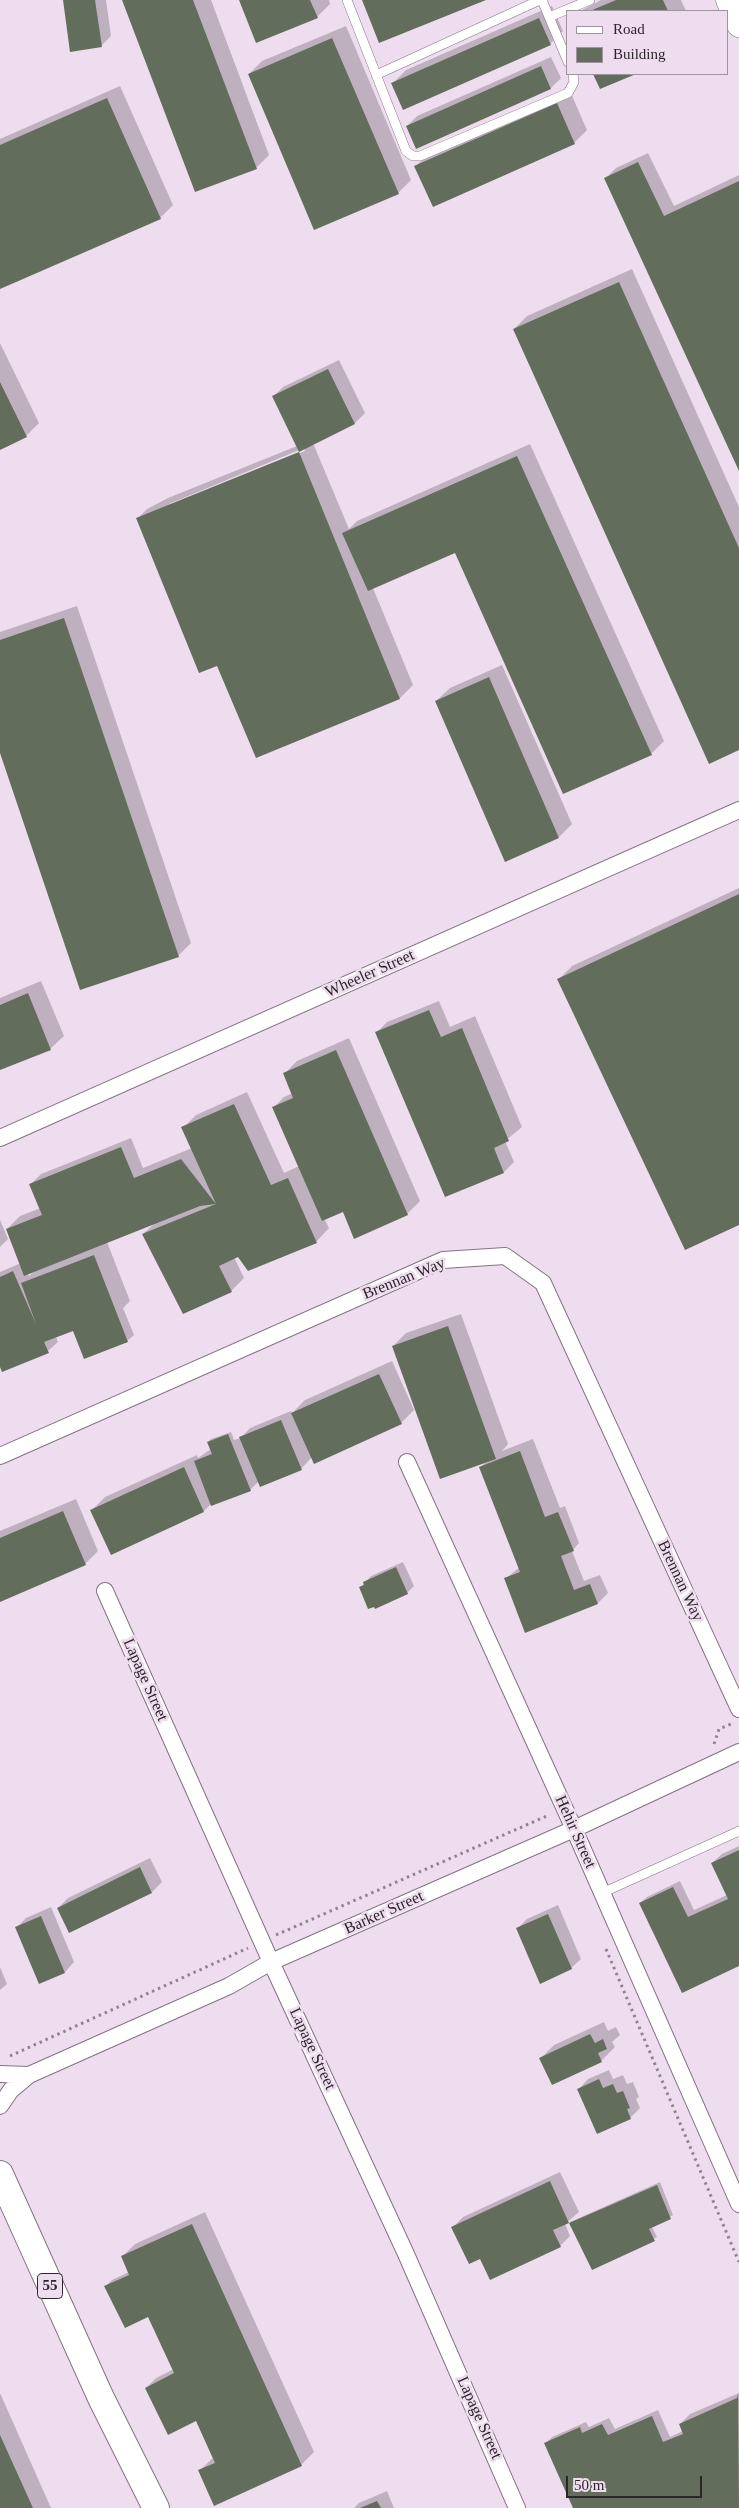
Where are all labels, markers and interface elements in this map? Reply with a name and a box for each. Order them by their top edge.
legend [566,10,729,75]
text: Road [613,21,645,37]
text: Building [613,46,666,62]
street label: Wheeler Street [322,946,418,1002]
street label: Brennan Way [360,1254,448,1304]
street label: Brennan Way [653,1537,707,1625]
street label: Lapage Street [118,1636,172,1724]
street label: Hehir Street [550,1793,600,1871]
street label: Barker Street [341,1887,427,1939]
street label: Lapage Street [285,2005,339,2093]
road number: 55 [38,2274,62,2298]
street label: Lapage Street [452,2374,506,2462]
scale bar [569,2466,705,2498]
text: 50 m [574,2477,604,2493]

